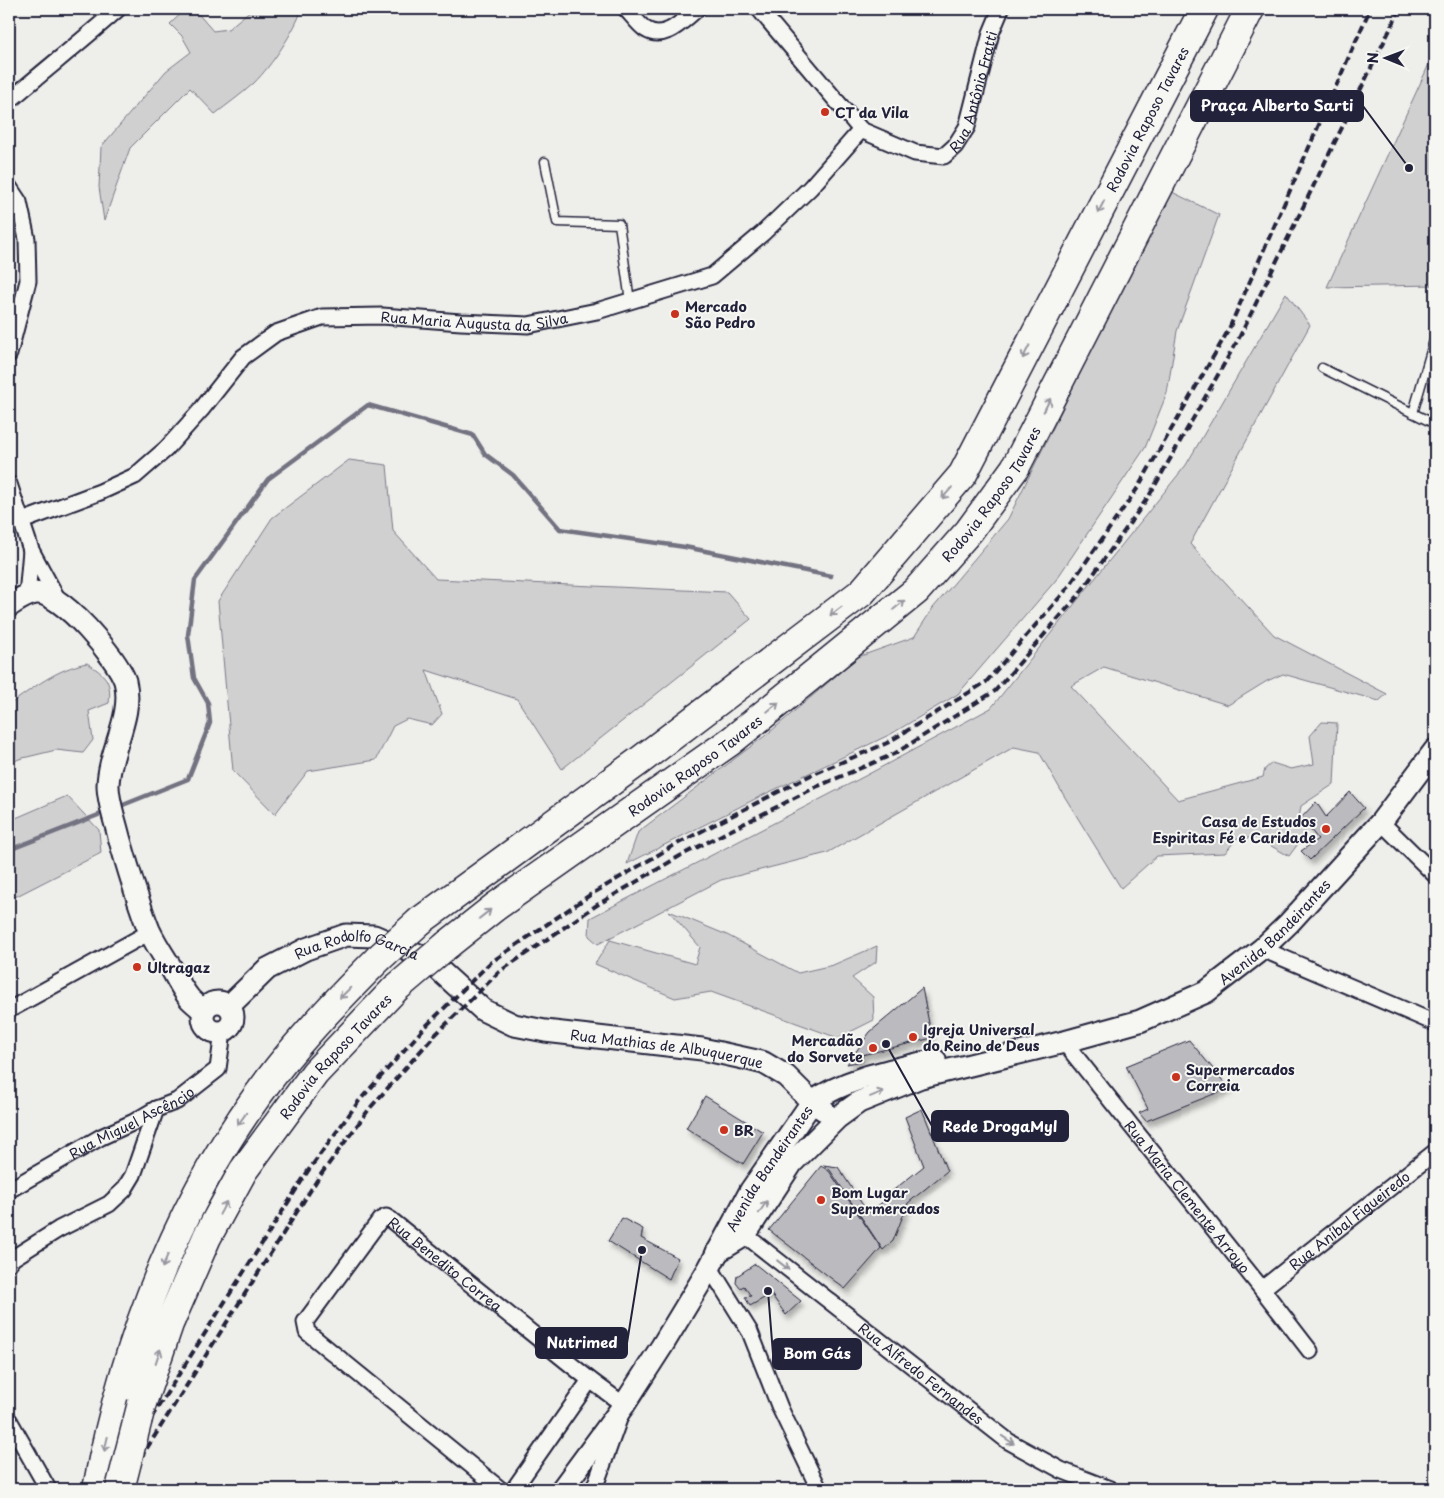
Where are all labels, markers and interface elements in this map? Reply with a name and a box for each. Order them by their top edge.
street label: Rua Antônio Fratti [944,29,1002,157]
north arrow [1362,32,1412,82]
street label: Rodovia Raposo Tavares [1100,43,1193,196]
text: N [1362,52,1383,63]
callout: Praça Alberto Sarti [1191,91,1363,121]
text: Praça Alberto Sarti [1201,93,1353,116]
place label: CT da Vila [835,102,909,123]
marker: CT da Vila [819,106,831,118]
one-way arrow [1096,200,1106,215]
place label: Mercado São Pedro [685,296,755,333]
street label: Rua Maria Augusta da Silva [380,305,570,336]
marker: Mercado São Pedro [669,308,681,320]
one-way arrow [1021,344,1031,359]
one-way arrow [1042,398,1052,413]
street label: Rodovia Raposo Tavares [936,423,1045,566]
one-way arrow [941,486,952,499]
one-way arrow [893,599,906,610]
one-way arrow [830,606,843,617]
one-way arrow [767,702,780,713]
street label: Rodovia Raposo Tavares [623,710,766,821]
place label: Casa de Estudos Espiritas Fé e Caridade [1152,811,1316,848]
marker: Casa de Estudos Espiritas Fé e Caridade [1320,823,1332,835]
street label: Avenida Bandeirantes [1214,874,1335,989]
one-way arrow [478,909,491,920]
text: Rua Rodolfo Garcia [290,925,423,965]
street label: Rua Rodolfo Garcia [291,950,423,966]
place label: Ultragaz [147,957,210,978]
marker: Ultragaz [131,961,143,973]
one-way arrow [339,987,351,999]
street label: Rodovia Raposo Tavares [274,989,396,1123]
place label: Igreja Universal do Reino de Deus [923,1019,1040,1056]
street label: Rua Mathias de Albuquerque [569,1023,766,1073]
place label: Mercadão do Sorvete [787,1030,863,1067]
marker: Igreja Universal do Reino de Deus [907,1031,919,1043]
marker: Mercadão do Sorvete [867,1042,879,1054]
place label: Supermercados Correia [1186,1059,1295,1096]
marker: Supermercados Correia [1170,1071,1182,1083]
street label: Rua Miguel Ascêncio [65,1081,199,1164]
one-way arrow [869,1089,884,1099]
street label: Avenida Bandeirantes [720,1101,817,1235]
callout: Rede DrogaMyl [932,1111,1068,1141]
one-way arrow [237,1112,247,1126]
text: Rede DrogaMyl [943,1114,1057,1137]
street label: Rua Maria Clemente Arroyo [1120,1116,1256,1278]
place label: BR [734,1120,754,1141]
marker: BR [718,1124,730,1136]
street label: Rua Aníbal Figueiredo [1284,1165,1414,1275]
place label: Bom Lugar Supermercados [831,1182,940,1219]
marker: Bom Lugar Supermercados [815,1194,827,1206]
one-way arrow [758,1200,768,1214]
one-way arrow [219,1201,228,1216]
street label: Rua Benedito Correa [384,1211,507,1316]
one-way arrow [159,1253,169,1268]
one-way arrow [777,1259,790,1270]
street label: Rua Alfredo Fernandes [854,1317,988,1429]
callout: Nutrimed [536,1328,627,1358]
text: Nutrimed [546,1330,618,1353]
callout: Bom Gás [773,1339,861,1369]
text: Bom Gás [783,1341,851,1364]
one-way arrow [154,1349,163,1365]
one-way arrow [1001,1435,1015,1445]
one-way arrow [101,1436,110,1452]

